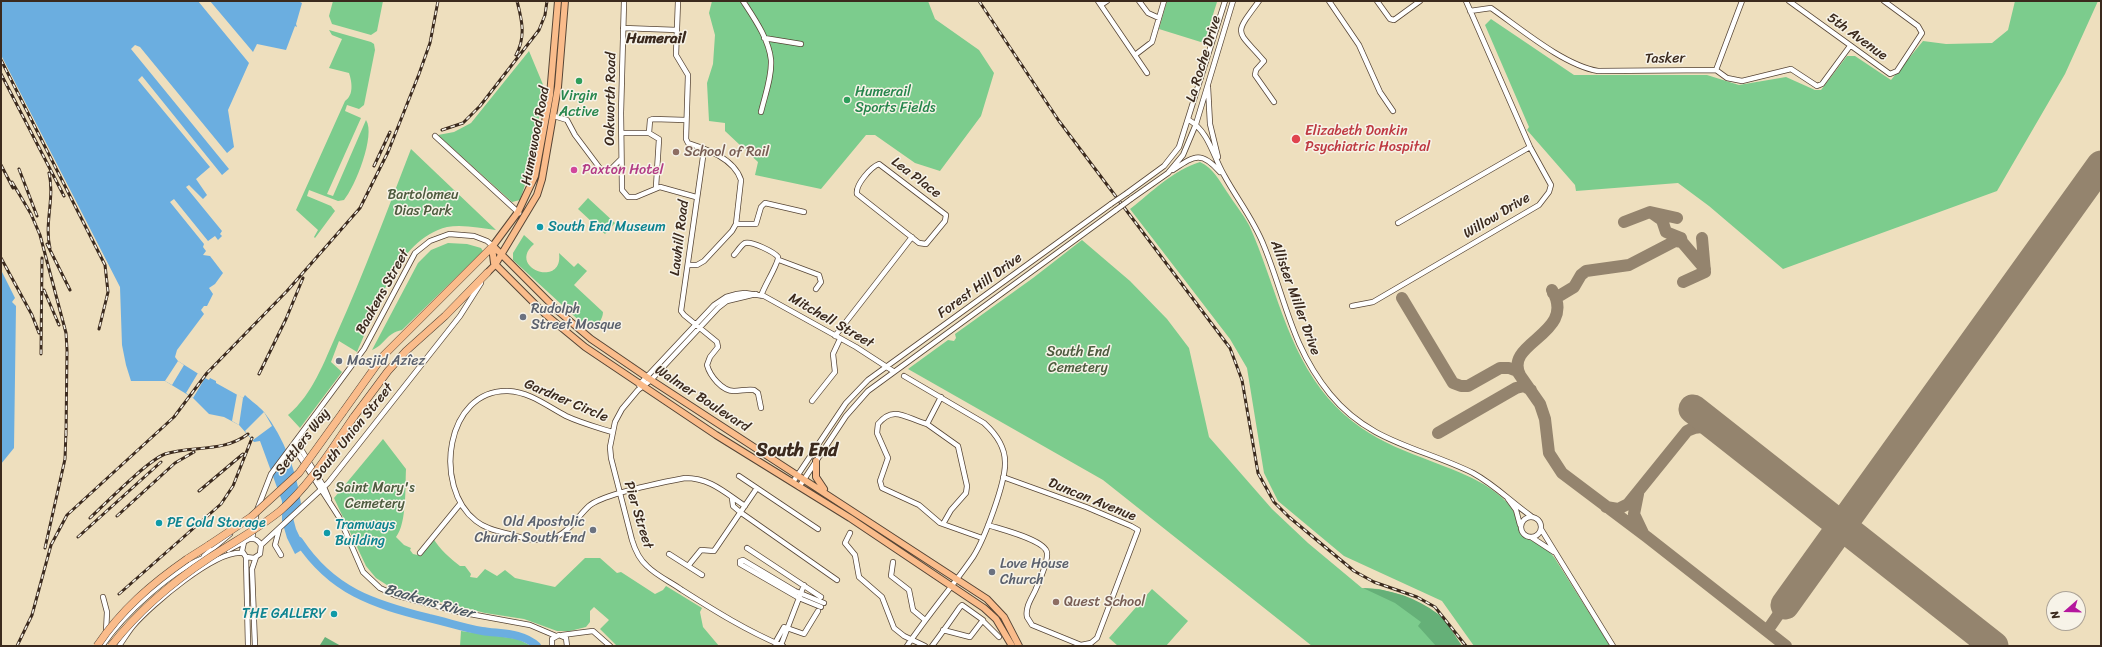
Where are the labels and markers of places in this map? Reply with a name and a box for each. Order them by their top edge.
marker: Virgin Active [574,76,584,86]
place label: Humerail Sports Fields [855,84,936,116]
place label: Virgin Active [559,88,599,120]
marker: Humerail Sports Fields [842,95,852,105]
place label: Elizabeth Donkin Psychiatric Hospital [1305,123,1430,156]
marker: Elizabeth Donkin Psychiatric Hospital [1290,133,1302,145]
place label: School of Rail [684,144,769,160]
marker: School of Rail [671,147,681,157]
place label: Paxton Hotel [582,162,663,178]
marker: Paxton Hotel [569,165,579,175]
place label: South End Museum [548,219,666,235]
marker: South End Museum [535,222,545,232]
place label: Rudolph Street Mosque [531,301,621,334]
marker: Rudolph Street Mosque [518,312,528,322]
place label: Masjid Azîez [347,353,425,369]
marker: Masjid Azîez [334,356,344,366]
place label: Old Apostolic Church South End [475,514,585,546]
place label: PE Cold Storage [167,515,266,531]
place label: Tramways Building [335,517,395,550]
marker: PE Cold Storage [154,518,164,528]
marker: Old Apostolic Church South End [588,525,598,535]
marker: Tramways Building [322,528,332,538]
place label: Love House Church [1000,556,1069,588]
marker: Love House Church [987,567,997,577]
place label: Quest School [1064,594,1145,610]
marker: Quest School [1051,597,1061,607]
place label: THE GALLERY [242,606,326,622]
marker: THE GALLERY [329,609,339,619]

